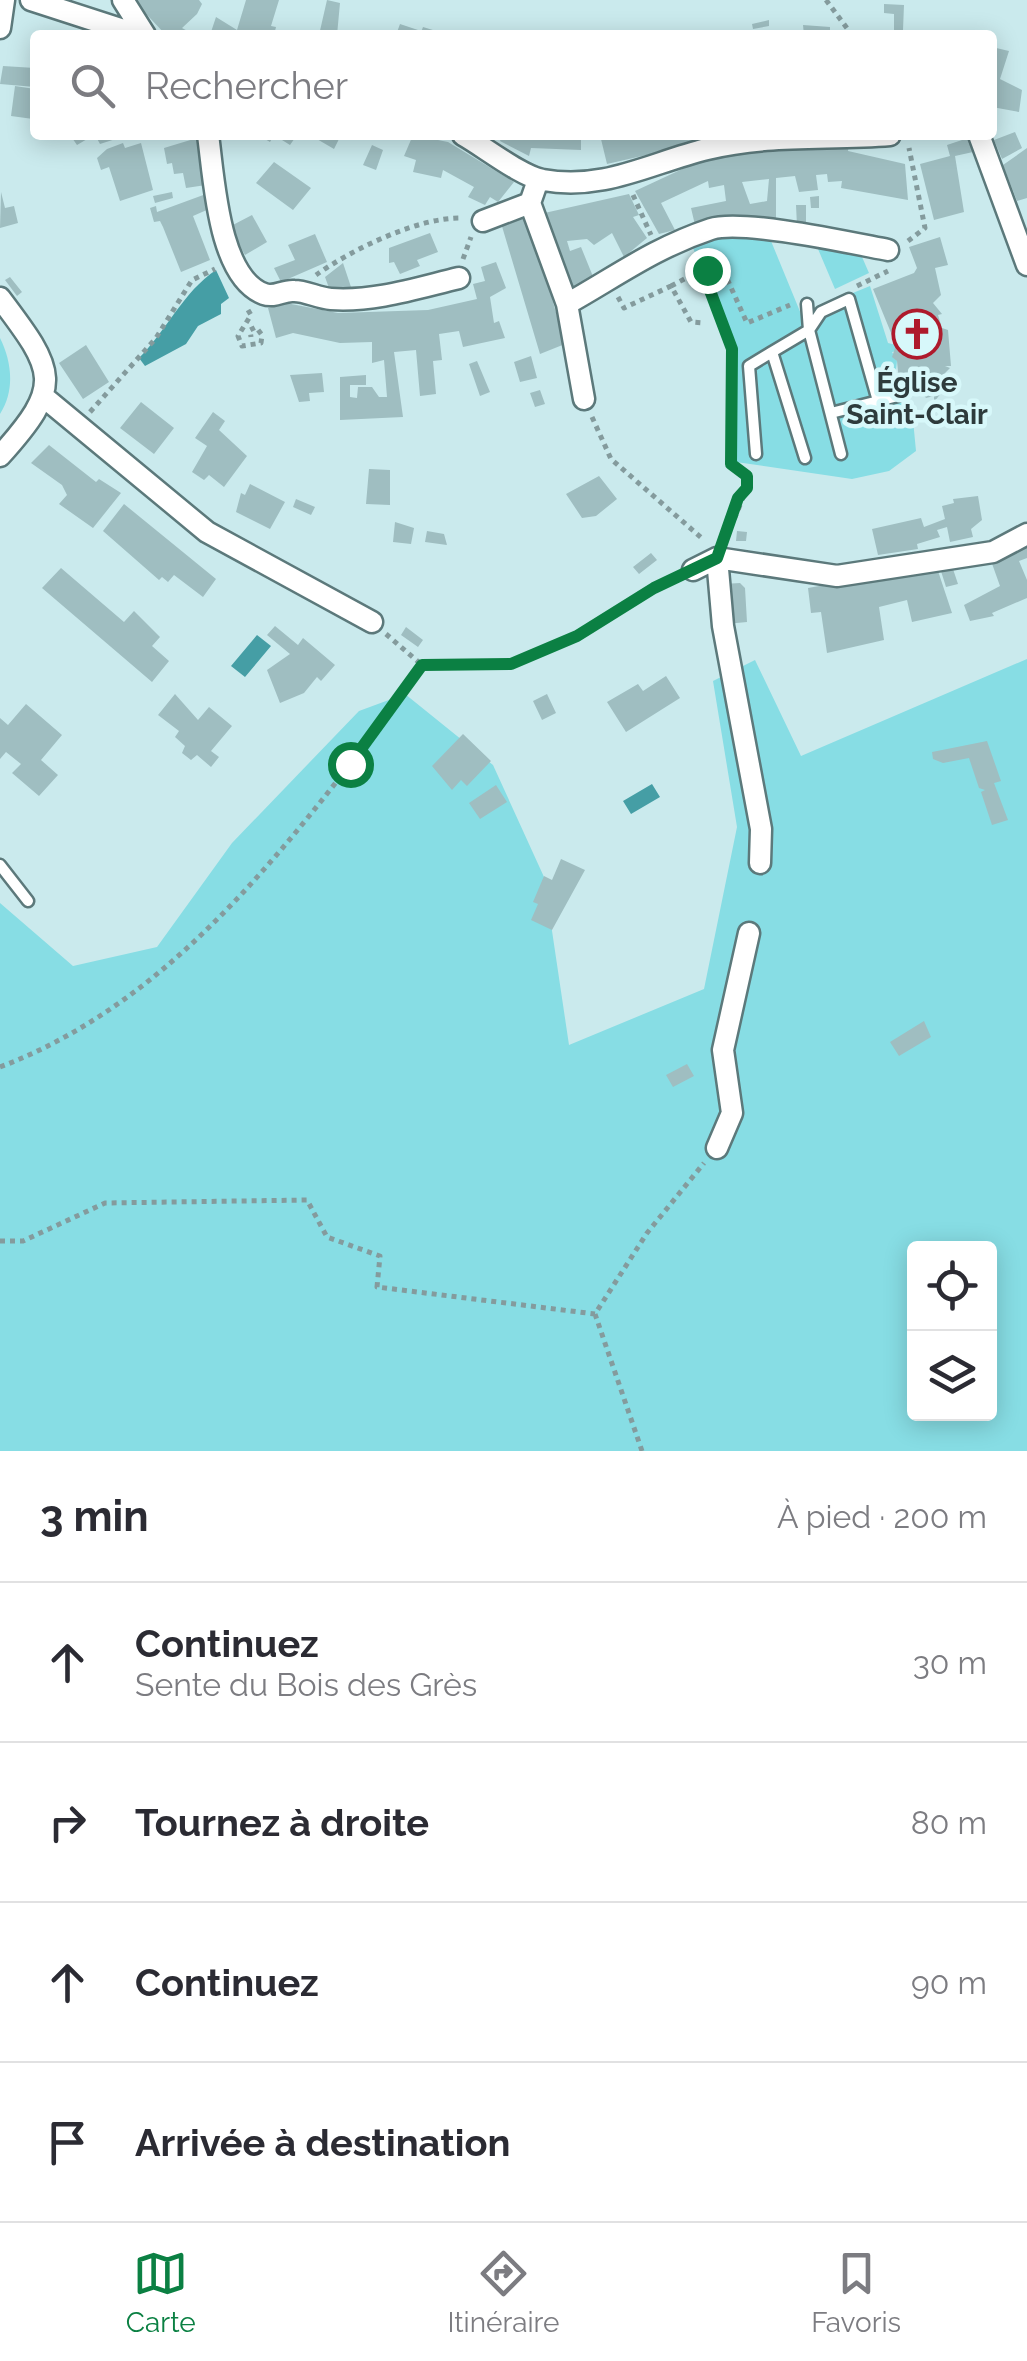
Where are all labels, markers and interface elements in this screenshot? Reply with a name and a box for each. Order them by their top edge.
search box [30,30,997,140]
icon: search [65,58,120,113]
text: Rechercher [145,63,348,108]
route end [685,248,731,294]
church icon: Église Saint-Clair [891,308,943,360]
place label: Église Saint-Clair [846,366,988,431]
route start [328,742,374,788]
map controls [907,1241,997,1421]
button: locate [907,1241,997,1331]
button: layers [907,1331,997,1421]
text: 3 min [40,1492,149,1541]
text: À pied · 200 m [777,1498,987,1535]
text: Continuez [135,1621,319,1666]
icon: ahead [40,1635,95,1690]
text: 30 m [913,1644,987,1681]
text: Sente du Bois des Grès [135,1666,477,1703]
icon: right [40,1795,95,1850]
text: Tournez à droite [135,1800,429,1845]
text: 80 m [911,1804,987,1841]
icon: ahead [40,1955,95,2010]
text: Continuez [135,1960,319,2005]
text: 90 m [911,1964,987,2001]
icon: arrive [40,2115,95,2170]
text: Arrivée à destination [135,2120,511,2165]
tab: Carte [126,2246,196,2339]
tab: Itinéraire [447,2246,559,2339]
tab: Favoris [811,2246,901,2339]

